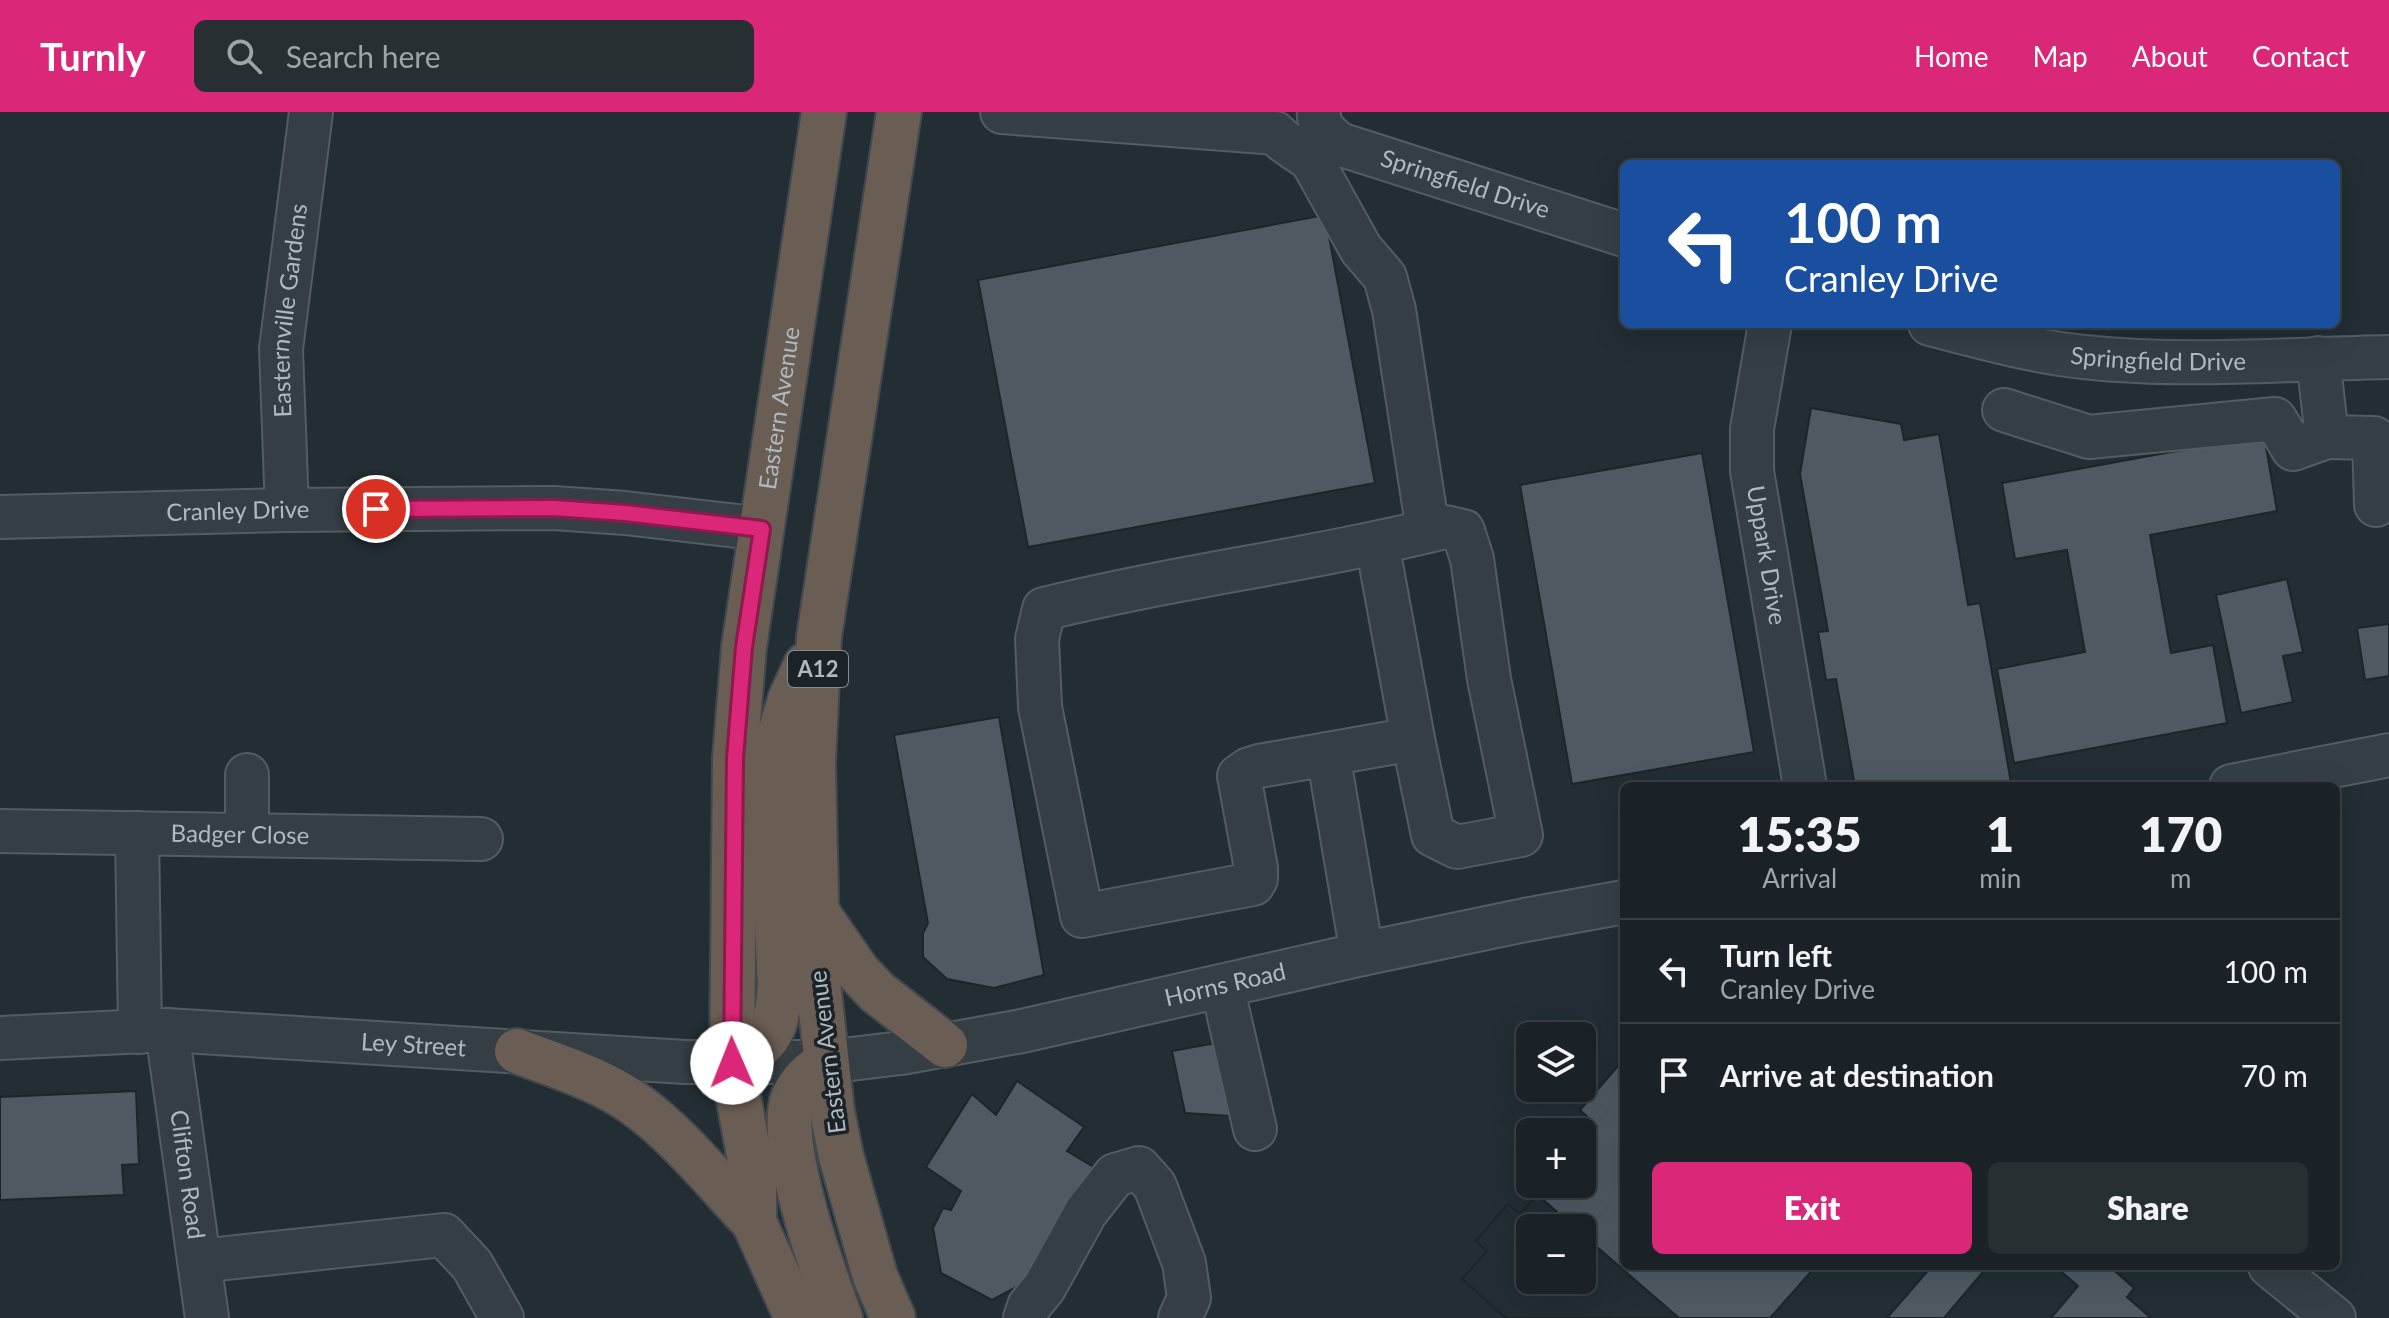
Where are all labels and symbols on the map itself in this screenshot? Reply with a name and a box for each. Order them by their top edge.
street label: Springfield Drive [1378,142,1554,223]
street label: Easternville Gardens [265,202,312,418]
street label: Eastern Avenue [752,325,805,491]
street label: Springfield Drive [2069,340,2246,375]
pin [342,475,410,543]
street label: Uppark Drive [1742,483,1794,627]
street label: Cranley Drive [166,494,310,526]
road number: A12 [788,651,848,687]
street label: Badger Close [171,818,309,849]
street label: Horns Road [1161,956,1288,1011]
street label: Eastern Avenue [802,969,851,1135]
position arrow [690,1021,774,1105]
street label: Ley Street [360,1026,467,1061]
street label: Clifton Road [165,1108,212,1241]

